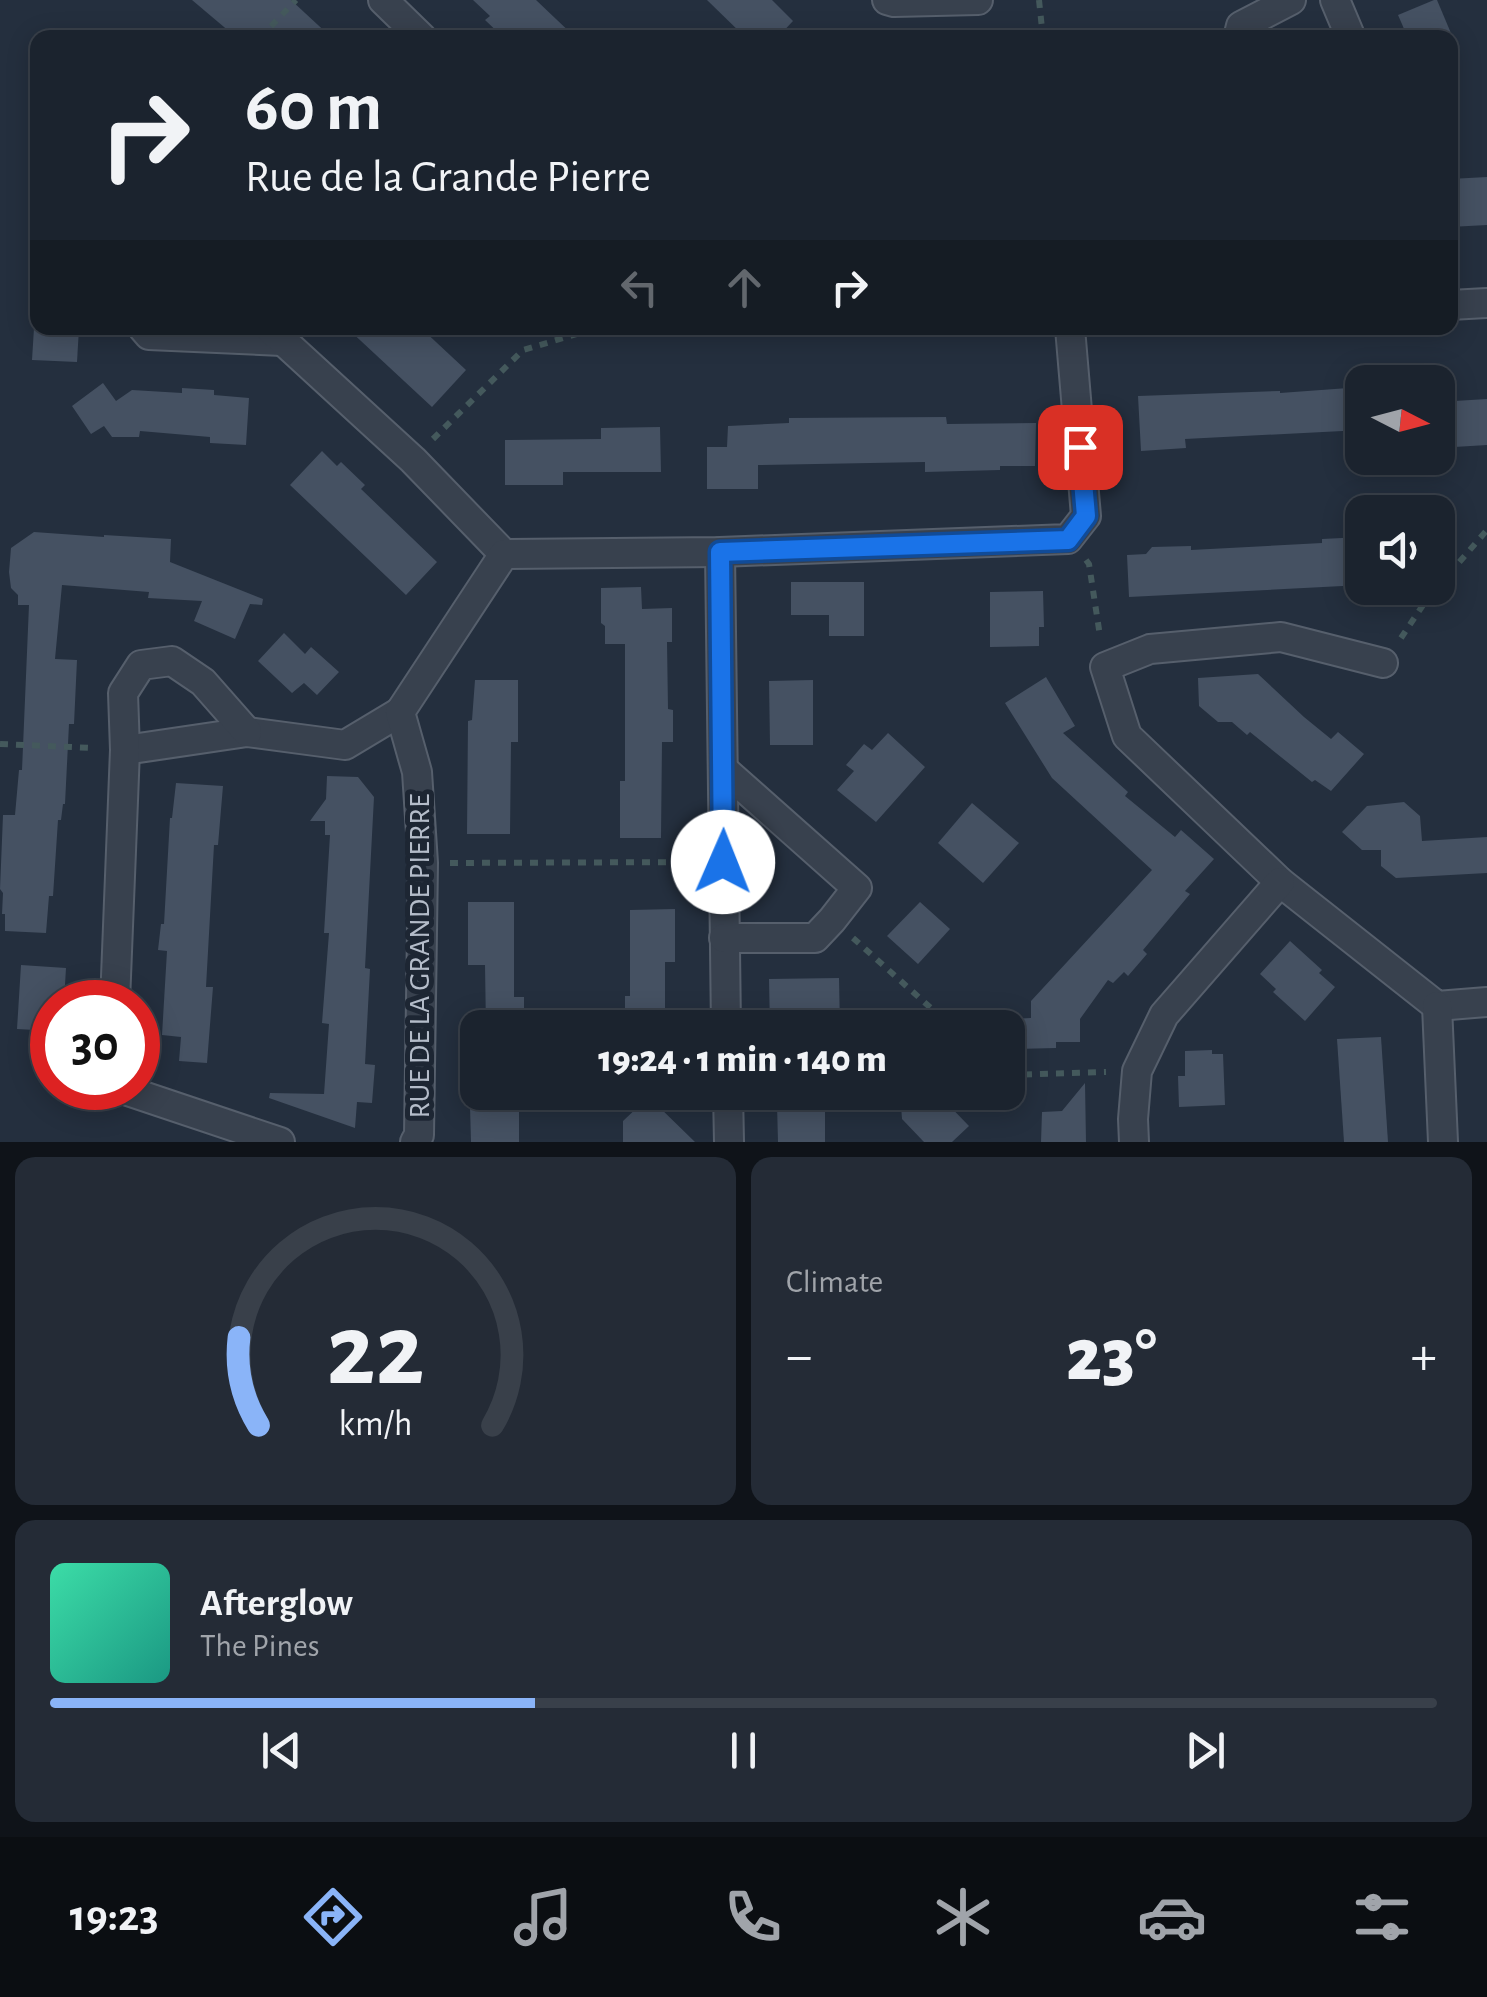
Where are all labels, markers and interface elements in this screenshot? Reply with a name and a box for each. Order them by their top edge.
icon: right [80,70,210,200]
text: 60 m [245,73,382,143]
text: Rue de la Grande Pierre [245,155,651,200]
icon: left [612,260,667,315]
icon: ahead [717,260,772,315]
icon: right [822,260,877,315]
north arrow [1345,365,1455,475]
map controls [1345,365,1455,605]
pin [1038,405,1123,490]
icon: arrive [1053,420,1108,475]
button: sound [1345,495,1455,605]
street label: RUE DE LA GRANDE PIERRE [405,794,435,1118]
position arrow [671,810,775,914]
speed limit sign: 30 [30,980,160,1110]
text: 19:24 · 1 min · 140 m [598,1041,887,1079]
text: Climate [786,1266,883,1298]
text: 22 [327,1300,424,1404]
text: 23° [1066,1319,1157,1394]
text: − [786,1329,812,1384]
text: + [1411,1329,1437,1384]
text: km/h [339,1406,412,1442]
text: Afterglow [200,1585,353,1623]
text: The Pines [200,1630,320,1662]
icon: previous [254,1723,309,1778]
icon: pause [716,1723,771,1778]
icon: next [1178,1723,1233,1778]
icon: directions [298,1882,368,1952]
icon: music [508,1882,578,1952]
icon: phone [718,1882,788,1952]
icon: climate [928,1882,998,1952]
icon: car [1137,1882,1207,1952]
icon: filters [1347,1882,1417,1952]
text: 19:23 [70,1894,159,1939]

